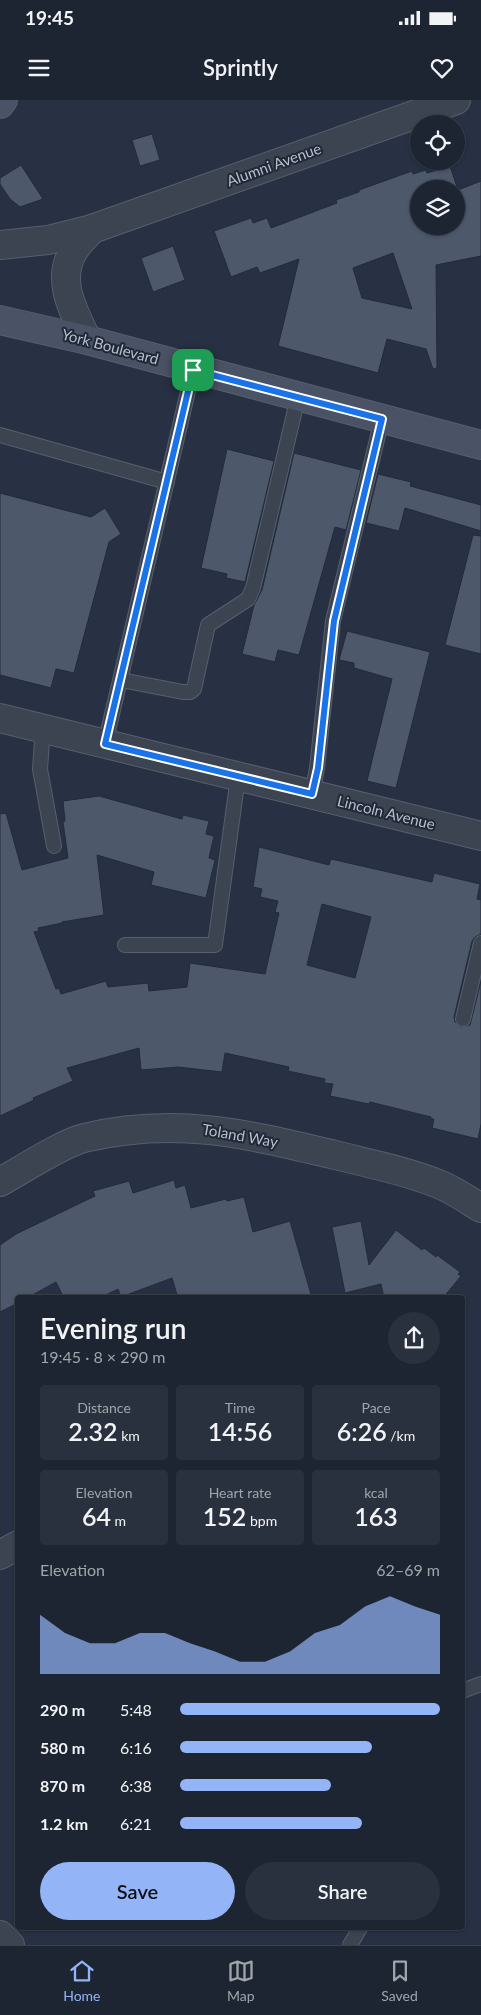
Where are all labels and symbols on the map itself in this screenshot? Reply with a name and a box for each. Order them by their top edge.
street label: Alumni Avenue [224,139,323,190]
street label: York Boulevard [60,324,161,368]
pin [172,349,214,391]
street label: Lincoln Avenue [335,791,437,833]
street label: Toland Way [201,1119,280,1151]

